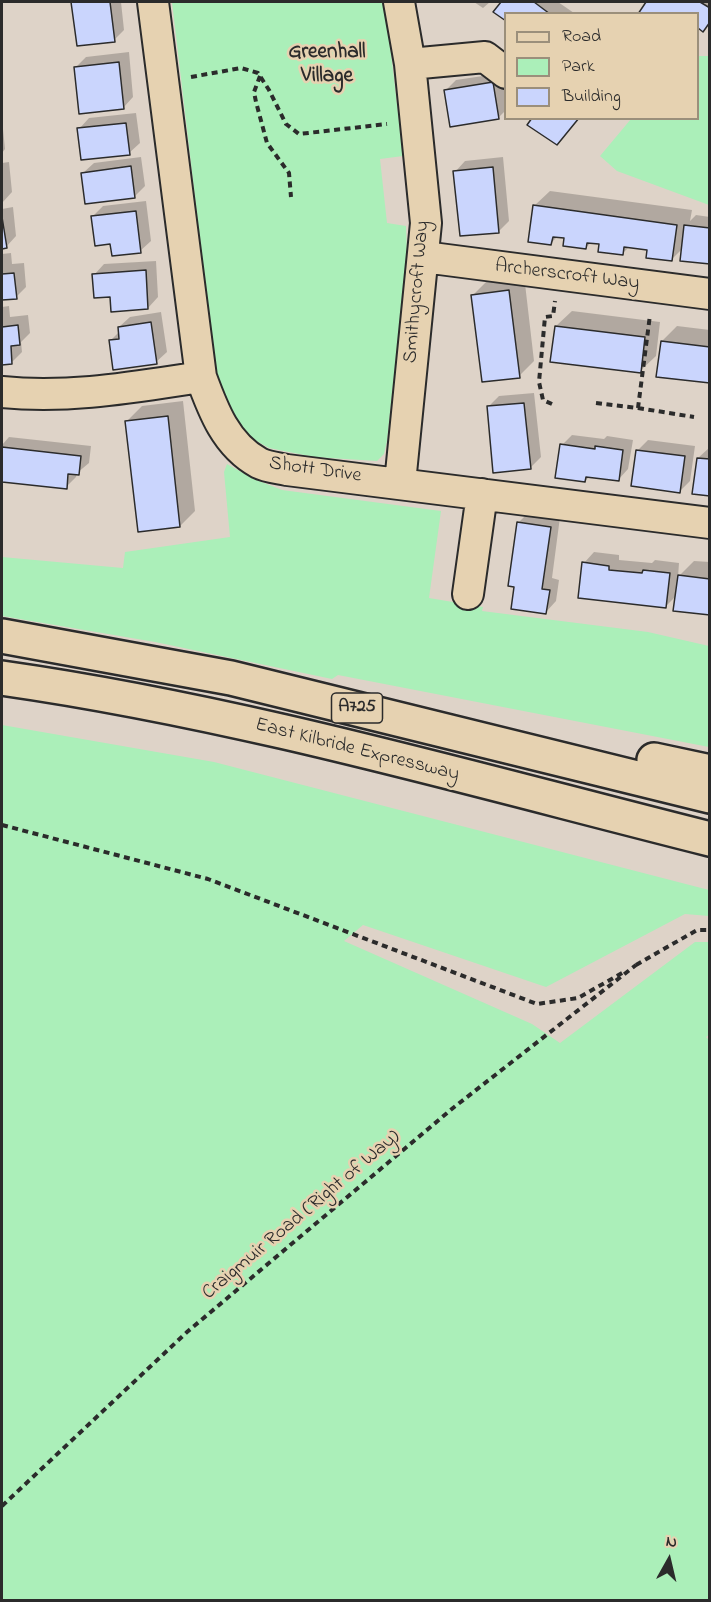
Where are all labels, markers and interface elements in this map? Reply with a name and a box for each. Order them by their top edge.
legend [504,12,699,120]
text: Road [562,24,601,50]
district label: Greenhall Village [288,41,366,91]
text: Park [562,54,595,80]
text: Building [562,84,621,110]
street label: Smithycroft Way [400,220,436,364]
street label: Archerscroft Way [493,255,641,297]
street label: Shott Drive [267,453,363,489]
road number: A725 [332,693,382,723]
street label: East Kilbride Expressway [252,714,462,788]
street label: Craigmuir Road (Right of Way) [198,1126,406,1306]
north arrow [639,1530,699,1590]
text: N [664,1530,679,1555]

